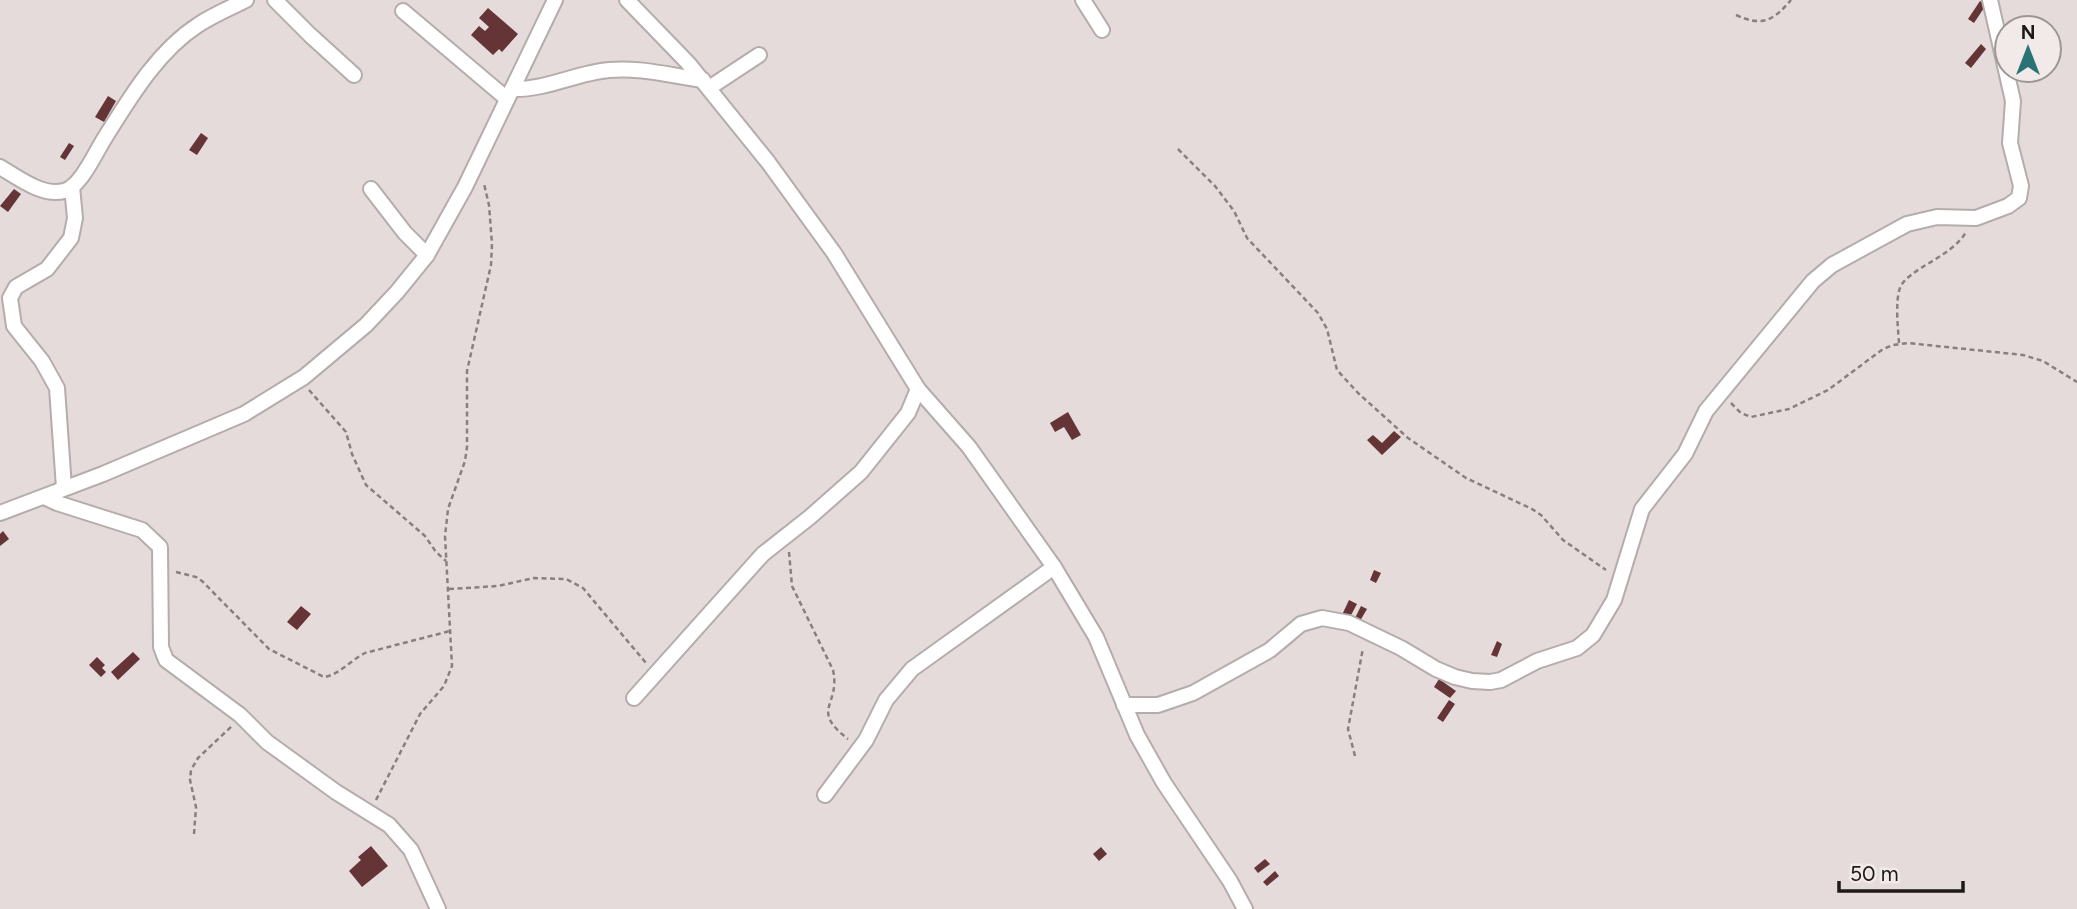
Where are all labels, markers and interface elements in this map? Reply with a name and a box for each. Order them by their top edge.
north arrow [1993,14,2063,84]
text: N [2021,21,2035,44]
scale bar [1839,850,1963,894]
text: 50 m [1850,861,1899,886]

